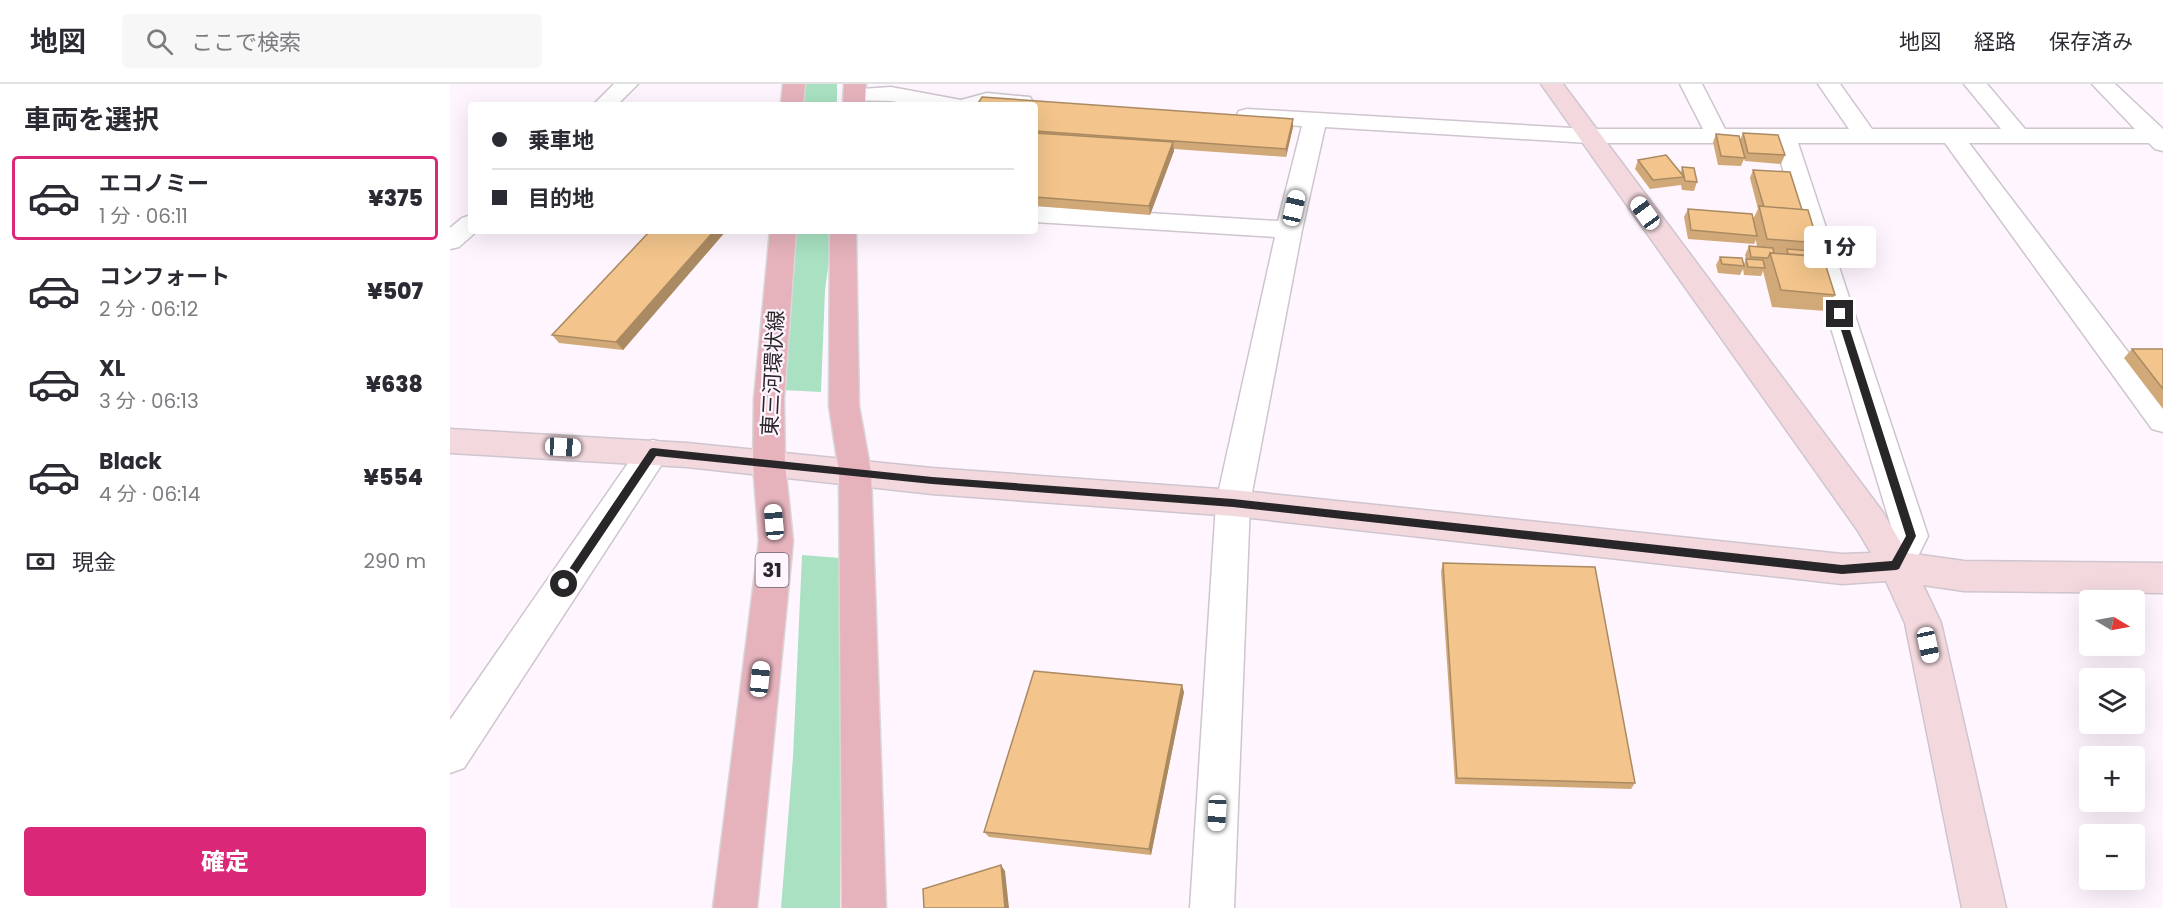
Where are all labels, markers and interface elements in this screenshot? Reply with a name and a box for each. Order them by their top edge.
search box [122,14,542,68]
text: 地図 [30,22,86,61]
icon: search [143,25,176,58]
text: ここで検索 [191,27,301,58]
text: 地図 [1899,27,1941,56]
text: 経路 [1974,27,2016,56]
text: 保存済み [2049,27,2133,56]
text: 車両を選択 [24,101,159,138]
text: 乗車地 [528,125,594,156]
text: エコノミー [99,168,209,199]
icon: car [27,171,81,225]
text: ¥375 [368,183,423,214]
text: 目的地 [528,183,594,214]
car [1281,188,1307,228]
car [1627,193,1663,233]
text: 1 分 · 06:11 [99,202,188,230]
callout: 1 分 [1804,227,1876,269]
text: 1 分 [1824,233,1856,261]
text: コンフォート [99,261,230,292]
icon: car [27,264,81,318]
text: ¥507 [367,276,423,307]
text: 2 分 · 06:12 [99,295,198,323]
route end [1826,300,1853,327]
street label: 東三河環状線 [755,309,790,437]
text: XL [99,353,125,384]
icon: car [27,357,81,411]
text: ¥638 [366,369,423,400]
text: 3 分 · 06:13 [99,387,199,415]
car [545,437,581,457]
text: Black [99,446,162,477]
icon: car [27,450,81,504]
text: ¥554 [364,462,423,493]
text: 4 分 · 06:14 [99,480,200,508]
car [763,503,785,541]
icon: cash [24,545,57,578]
text: 現金 [72,547,116,578]
text: 290 m [363,547,426,575]
road number: 31 [756,553,788,587]
route start [550,570,577,597]
north arrow [2079,590,2145,656]
map controls [2079,590,2145,890]
car [1915,626,1941,664]
car [749,660,771,698]
button: layers [2079,668,2145,734]
button: + [2079,746,2145,812]
car [1207,795,1227,831]
button: − [2079,824,2145,890]
button: 確定 [24,827,426,896]

